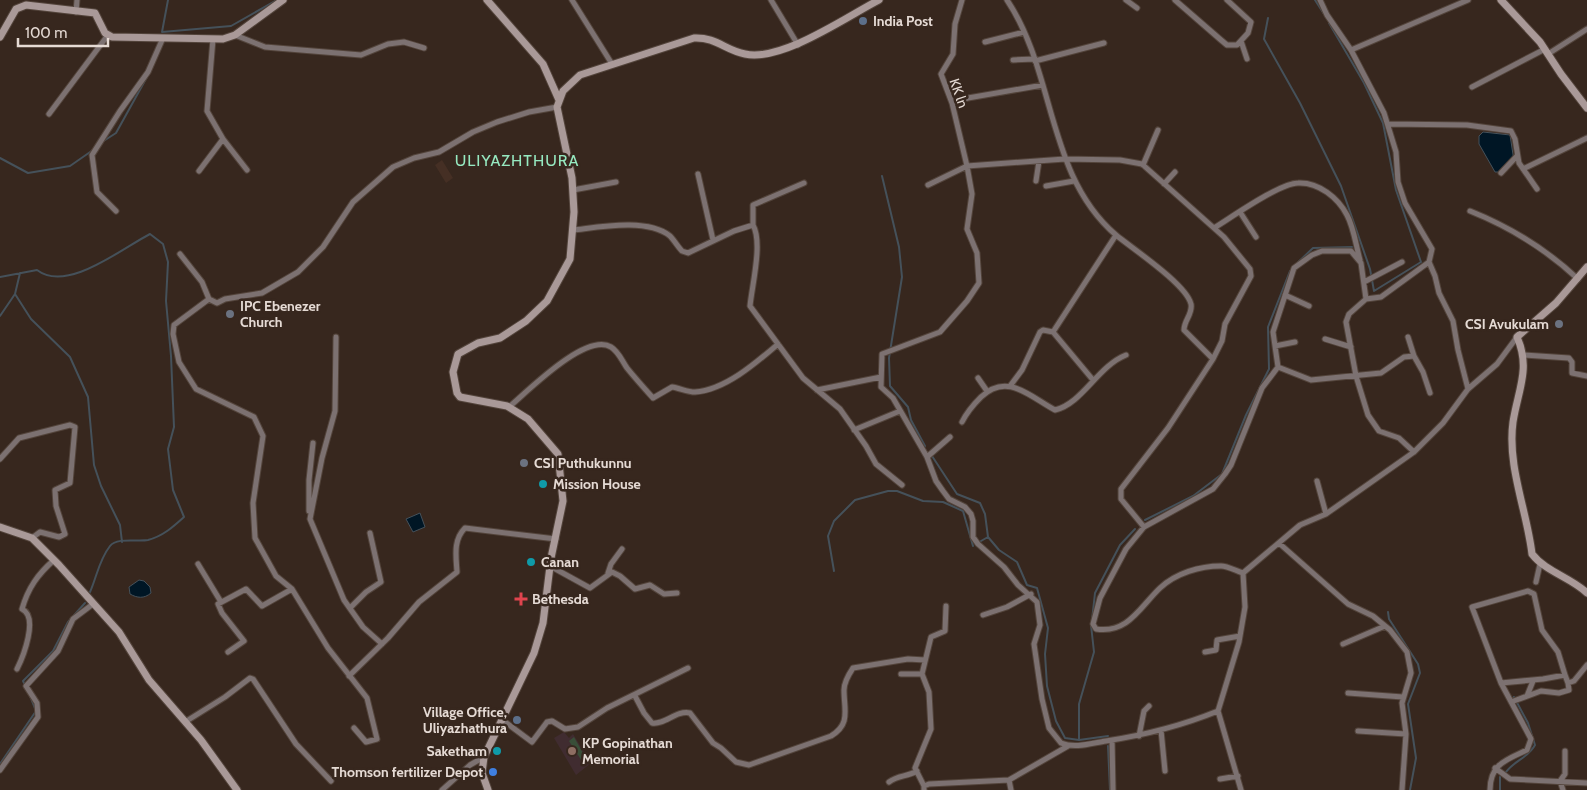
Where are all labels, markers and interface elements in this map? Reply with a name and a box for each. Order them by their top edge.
place label: India Post [873,12,933,30]
scale bar [18,15,108,47]
marker: India Post [857,15,869,27]
text: 100 m [25,24,67,42]
street label: KK ln [946,76,972,110]
district label: ULIYAZHTHURA [455,151,579,170]
place label: IPC Ebenezer Church [240,297,321,331]
marker: IPC Ebenezer Church [224,308,236,320]
place label: CSI Avukulam [1465,315,1549,333]
marker: CSI Avukulam [1553,318,1565,330]
place label: CSI Puthukunnu [534,454,632,472]
marker: CSI Puthukunnu [518,457,530,469]
place label: Mission House [553,475,641,493]
marker: Mission House [537,478,549,490]
place label: Canan [541,553,579,571]
marker: Canan [525,556,537,568]
place label: Bethesda [532,590,589,608]
marker: Bethesda [514,592,528,606]
place label: Village Office, Uliyazhathura [423,703,507,737]
marker: Village Office, Uliyazhathura [511,714,523,726]
place label: KP Gopinathan Memorial [582,734,673,768]
place label: Saketham [427,742,487,760]
marker: Saketham [491,745,503,757]
marker: KP Gopinathan Memorial [566,745,578,757]
place label: Thomson fertilizer Depot [332,763,483,781]
marker: Thomson fertilizer Depot [487,766,499,778]

